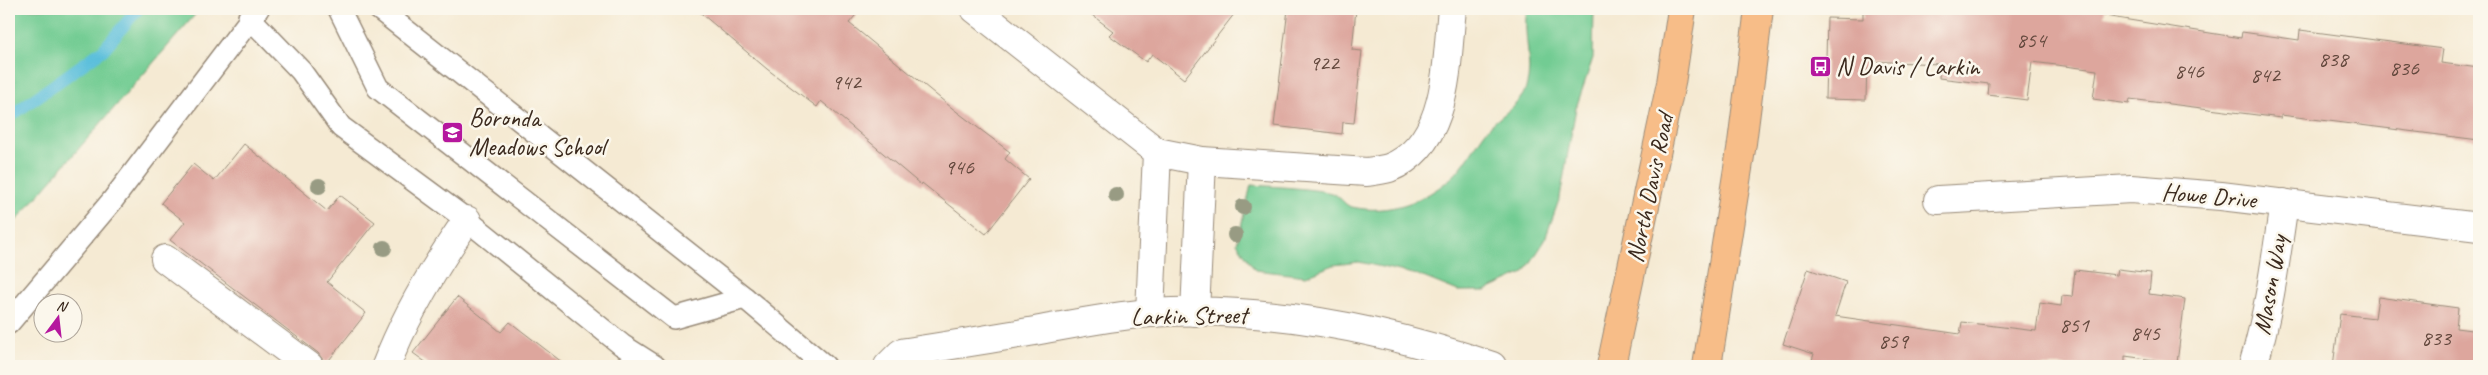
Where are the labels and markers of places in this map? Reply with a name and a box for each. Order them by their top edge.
place label: N Davis / Larkin [1836,51,1981,83]
bus stop icon: N Davis / Larkin [1808,55,1832,79]
place label: Boronda Meadows School [469,102,610,163]
school or university icon: Boronda Meadows School [441,120,465,144]

